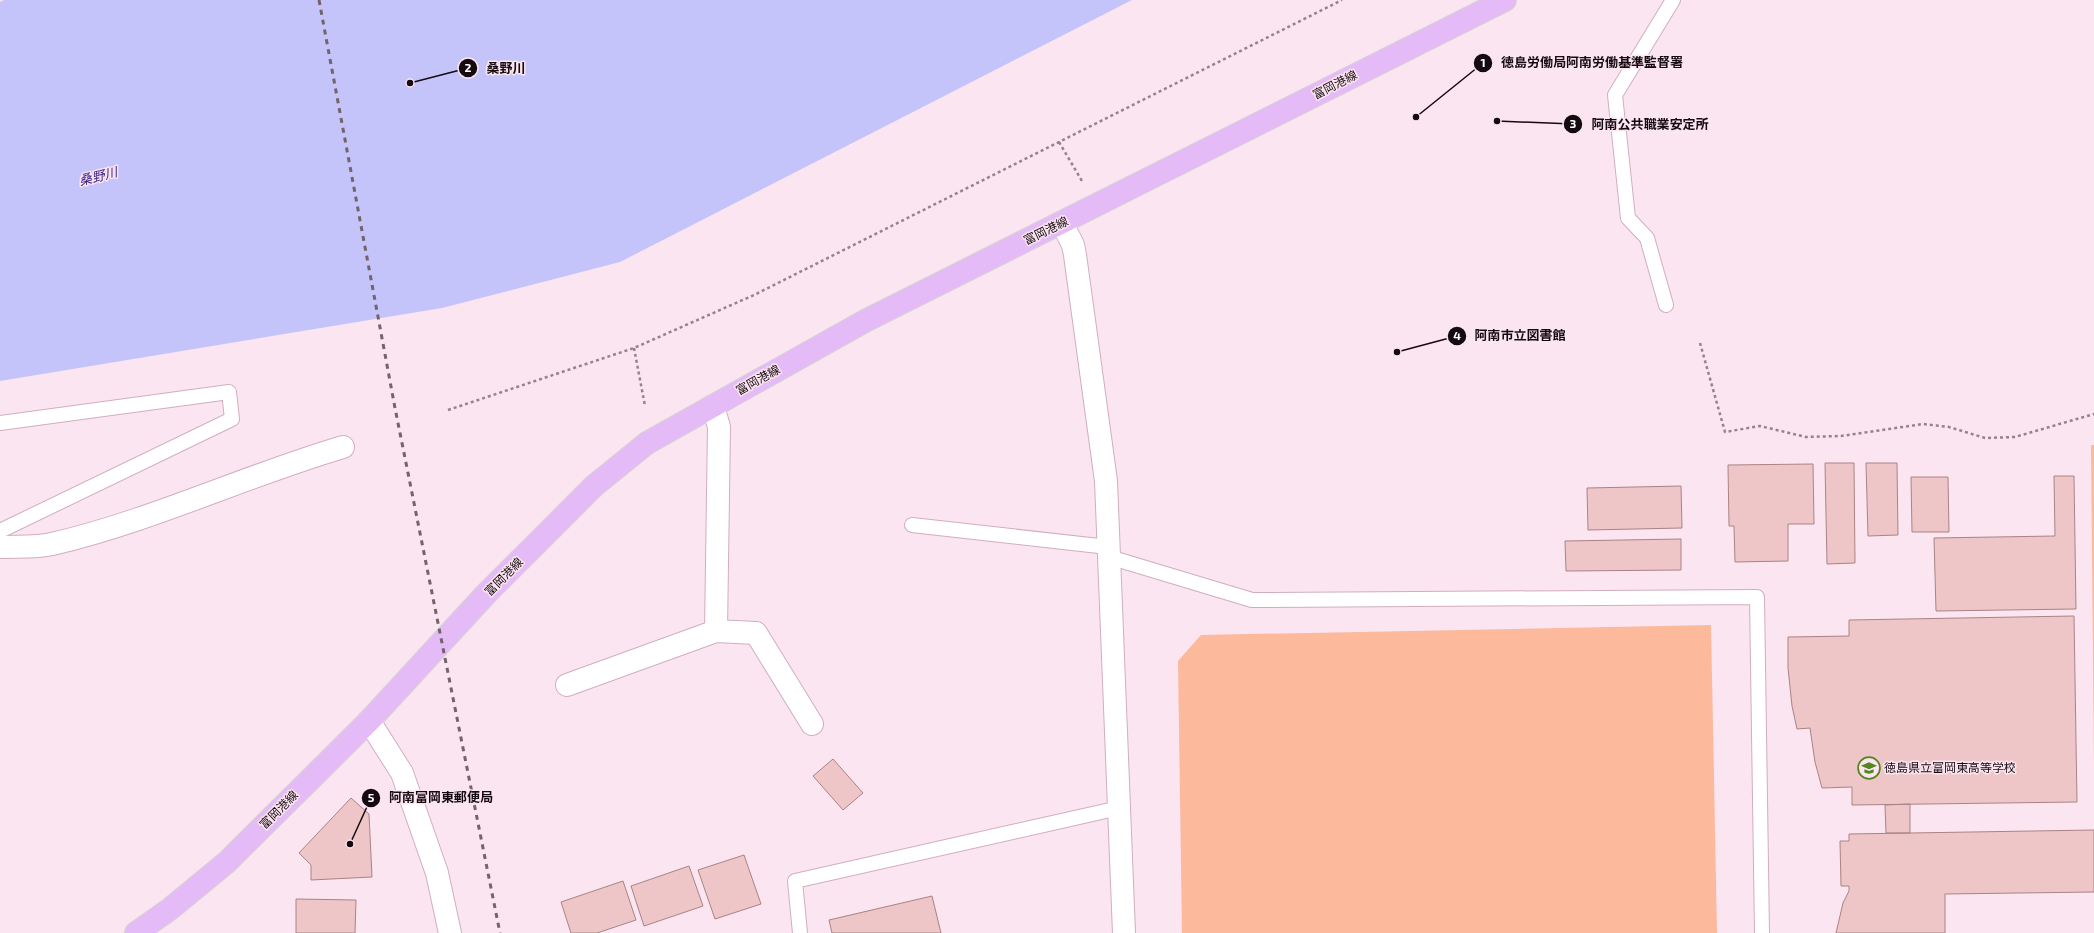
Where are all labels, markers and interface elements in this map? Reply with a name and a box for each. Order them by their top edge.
callout: 徳島労働局阿南労働基準監督署 [1473,50,1691,75]
text: 徳島労働局阿南労働基準監督署 [1501,54,1683,70]
text: 1 [1480,55,1486,69]
callout: 桑野川 [458,56,533,81]
text: 2 [465,60,472,74]
text: 桑野川 [486,60,526,76]
street label: 富岡港線 [1310,67,1359,101]
callout: 阿南公共職業安定所 [1563,111,1716,136]
text: 3 [1570,116,1577,130]
text: 阿南公共職業安定所 [1591,116,1709,132]
water label: 桑野川 [77,163,121,188]
street label: 富岡港線 [1021,213,1070,247]
callout: 阿南市立図書館 [1447,323,1574,348]
text: 阿南市立図書館 [1474,327,1566,343]
text: 4 [1453,328,1461,342]
street label: 富岡港線 [733,361,782,397]
street label: 富岡港線 [481,554,525,598]
school or university icon: 徳島県立富岡東高等学校 [1856,755,1882,781]
place label: 徳島県立富岡東高等学校 [1884,760,2016,774]
callout: 阿南富岡東郵便局 [361,785,501,810]
street label: 富岡港線 [256,787,300,831]
text: 阿南富岡東郵便局 [389,789,493,805]
text: 5 [368,790,375,804]

